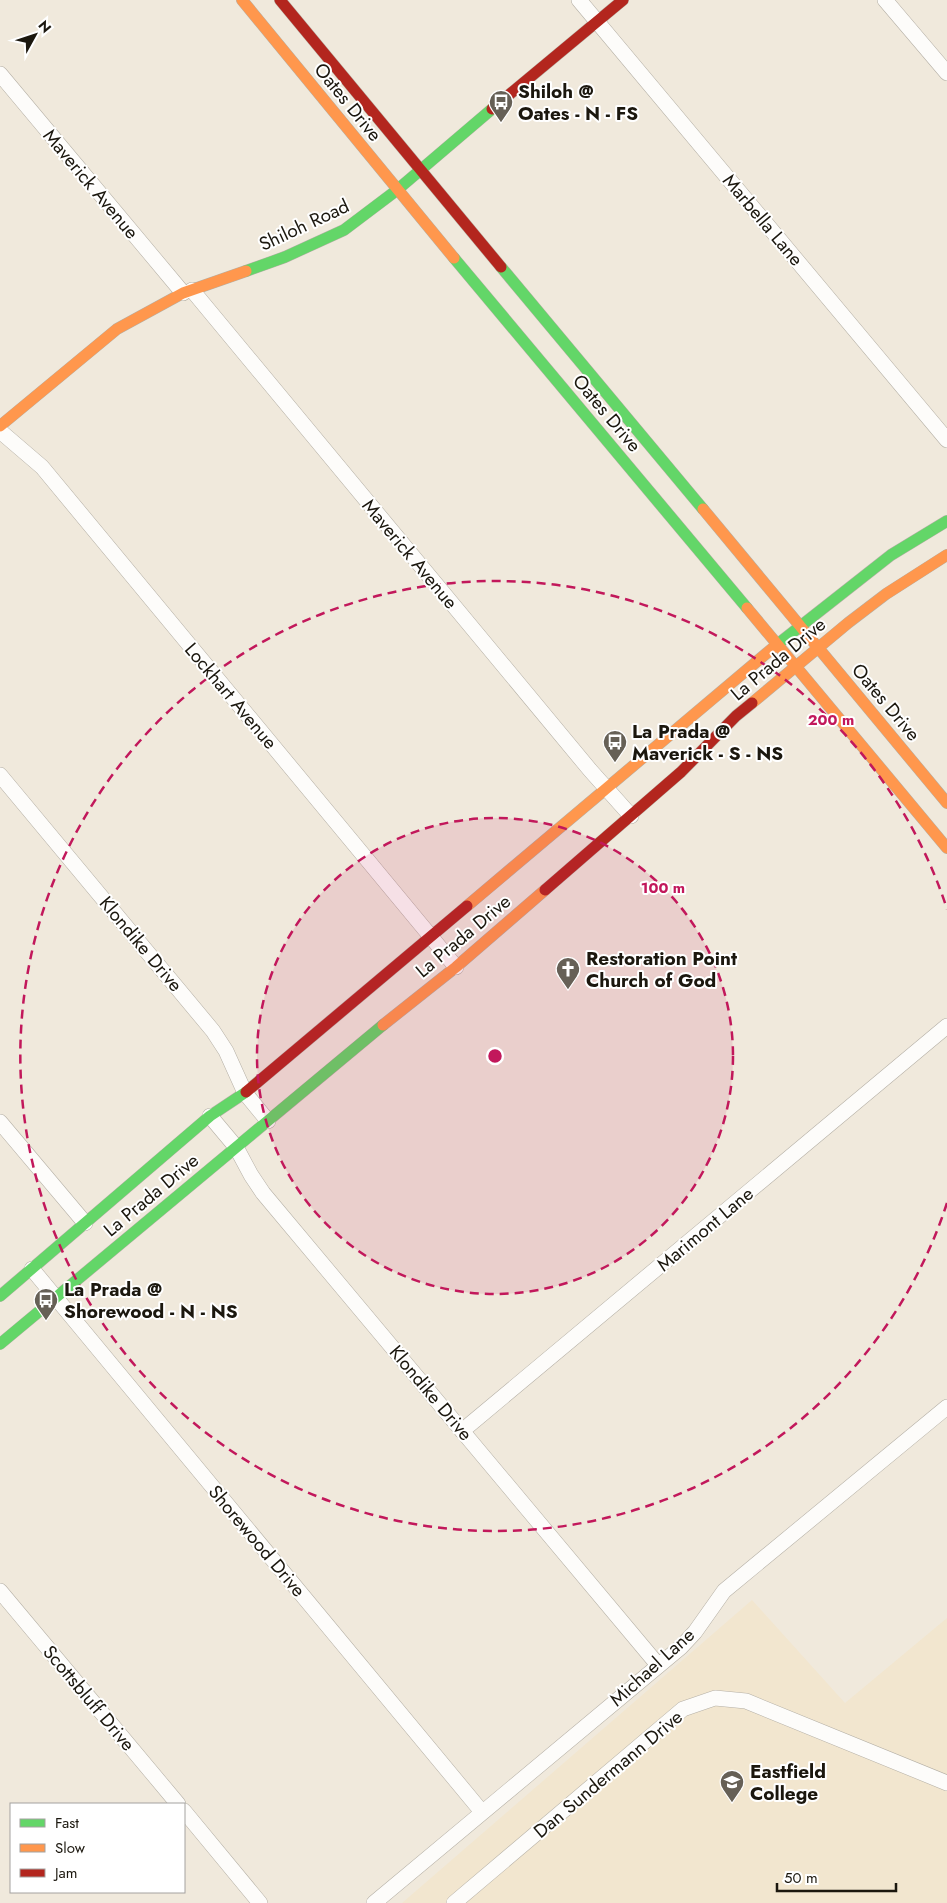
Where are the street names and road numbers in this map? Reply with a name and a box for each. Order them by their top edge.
street label: Oates Drive [308,57,388,147]
street label: Maverick Avenue [37,123,145,245]
street label: Marbella Lane [716,168,810,272]
street label: Shiloh Road [254,192,354,258]
street label: Oates Drive [566,368,648,458]
street label: Maverick Avenue [356,493,464,615]
street label: La Prada Drive [725,611,832,707]
street label: Lockhart Avenue [178,637,284,755]
street label: Oates Drive [845,657,927,747]
street label: La Prada Drive [410,888,517,984]
street label: Klondike Drive [93,890,189,998]
street label: La Prada Drive [98,1147,205,1243]
street label: Marimont Lane [651,1180,759,1278]
street label: Klondike Drive [383,1339,479,1447]
street label: Shorewood Drive [202,1479,312,1603]
street label: Michael Lane [604,1621,701,1712]
street label: Scottsbluff Drive [37,1639,141,1757]
street label: Dan Sundermann Drive [528,1703,688,1844]

